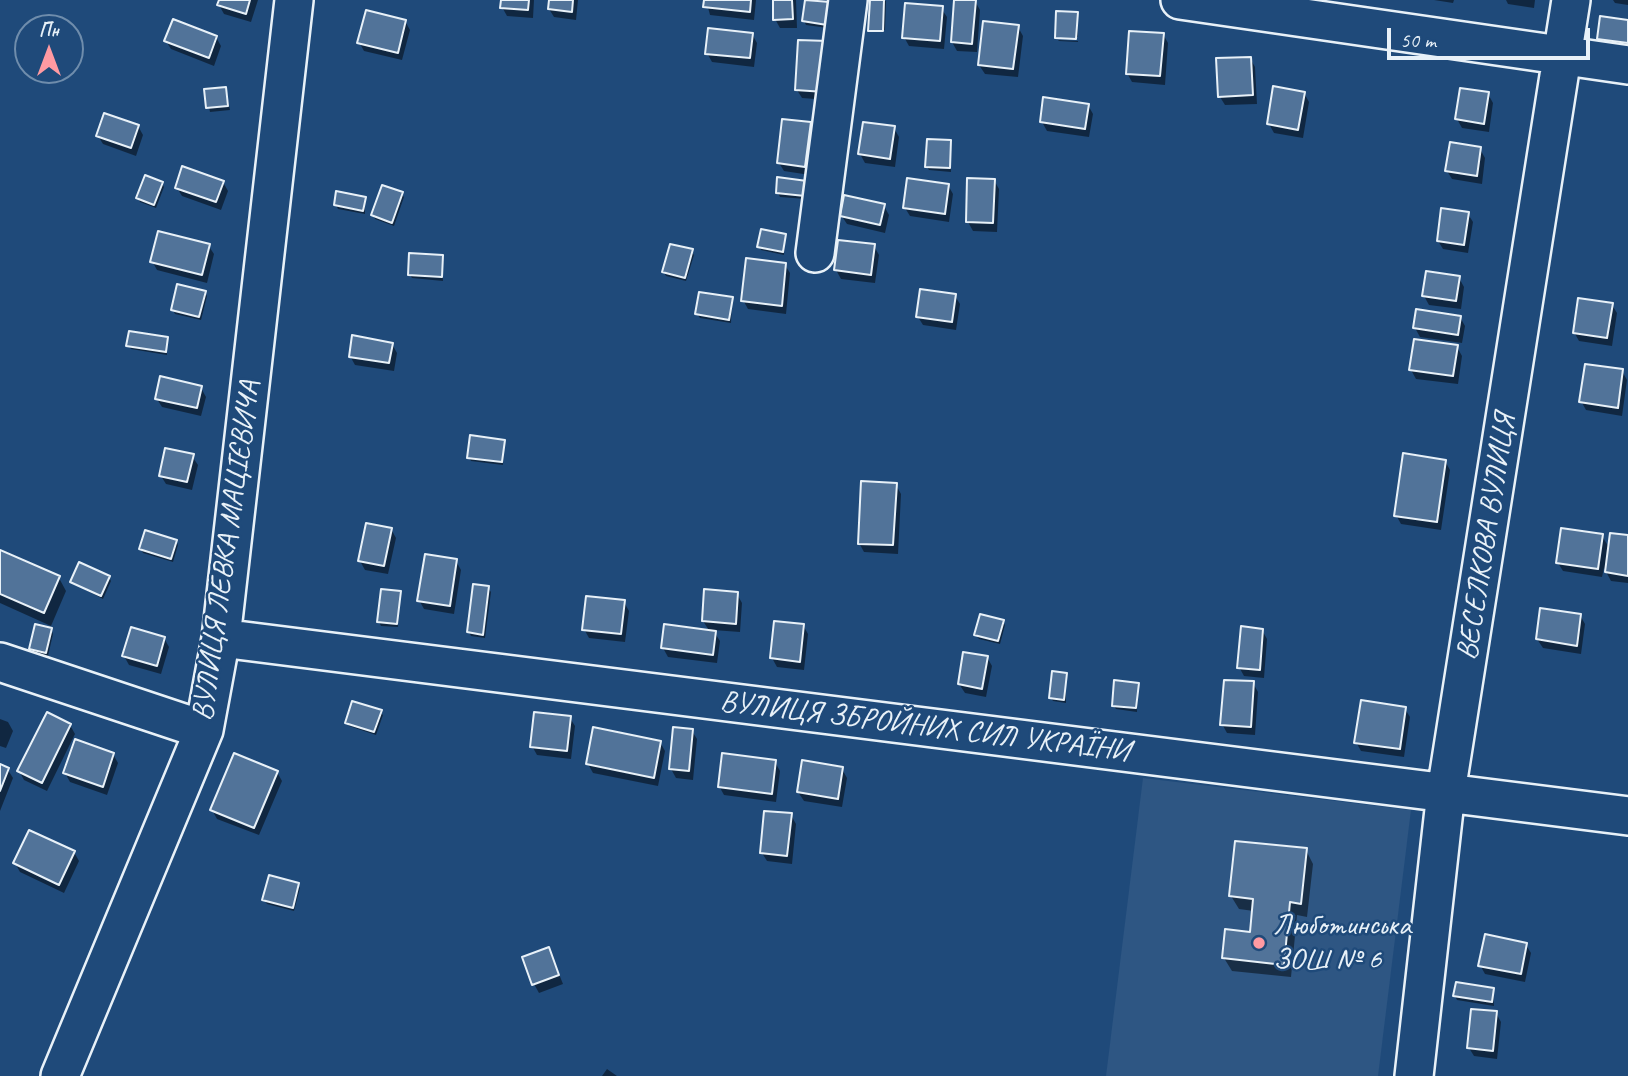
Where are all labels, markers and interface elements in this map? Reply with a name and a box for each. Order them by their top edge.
north arrow [14,14,84,84]
scale bar [1390,14,1593,58]
text: Пн [39,18,59,42]
text: 50 m [1400,27,1436,53]
street label: ВУЛИЦЯ ЛЕВКА МАЦІЄВИЧА [185,379,269,723]
street label: ВЕСЕЛКОВА ВУЛИЦЯ [1450,411,1524,663]
street label: ВУЛИЦЯ ЗБРОЙНИХ СИЛ УКРАЇНИ [718,684,1132,770]
place label: Люботинська ЗОШ № 6 [1273,908,1411,978]
marker: Люботинська ЗОШ № 6 [1251,935,1267,951]

